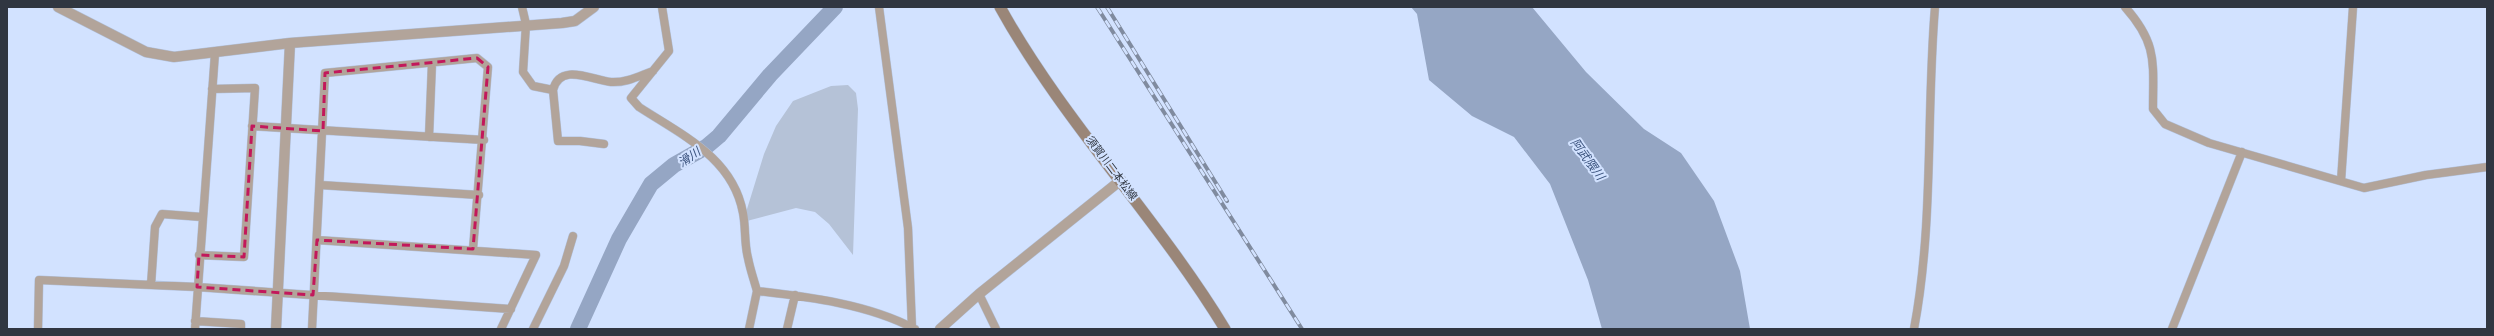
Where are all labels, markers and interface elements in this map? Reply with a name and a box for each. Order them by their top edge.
street label: 須賀川二本松線 [1083,133,1141,203]
water label: 阿武隈川 [1568,135,1609,184]
water label: 滑川 [675,143,705,170]

